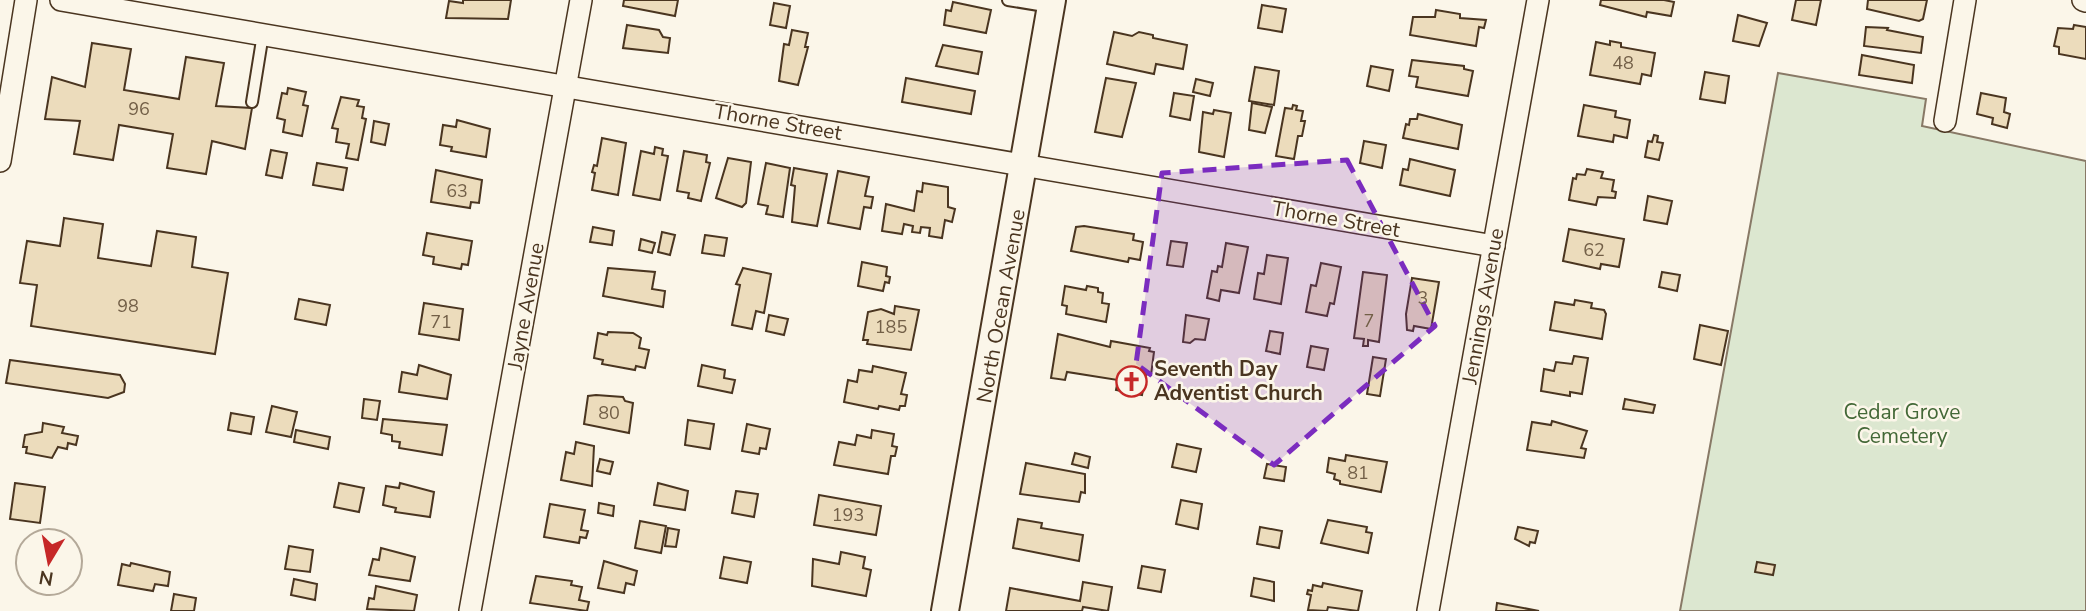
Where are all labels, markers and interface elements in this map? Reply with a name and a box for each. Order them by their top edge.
house number: 48 [1612,51,1634,75]
house number: 96 [128,97,150,121]
street label: Thorne Street [712,97,845,147]
house number: 63 [446,179,468,203]
street label: Thorne Street [1270,194,1403,244]
street label: North Ocean Avenue [970,207,1032,405]
street label: Jennings Avenue [1455,226,1510,387]
house number: 62 [1583,238,1605,262]
street label: Jayne Avenue [501,240,551,373]
house number: 3 [1418,286,1428,310]
house number: 98 [117,294,139,318]
house number: 7 [1364,309,1374,333]
house number: 71 [430,310,452,334]
house number: 185 [875,315,907,339]
place label: Seventh Day Adventist Church [1154,355,1323,407]
church icon: Seventh Day Adventist Church [1114,364,1148,398]
park label: Cedar Grove Cemetery [1844,398,1960,450]
house number: 80 [598,401,620,425]
house number: 81 [1347,461,1369,485]
house number: 193 [832,503,864,527]
north arrow [14,527,84,597]
text: N [37,564,55,592]

